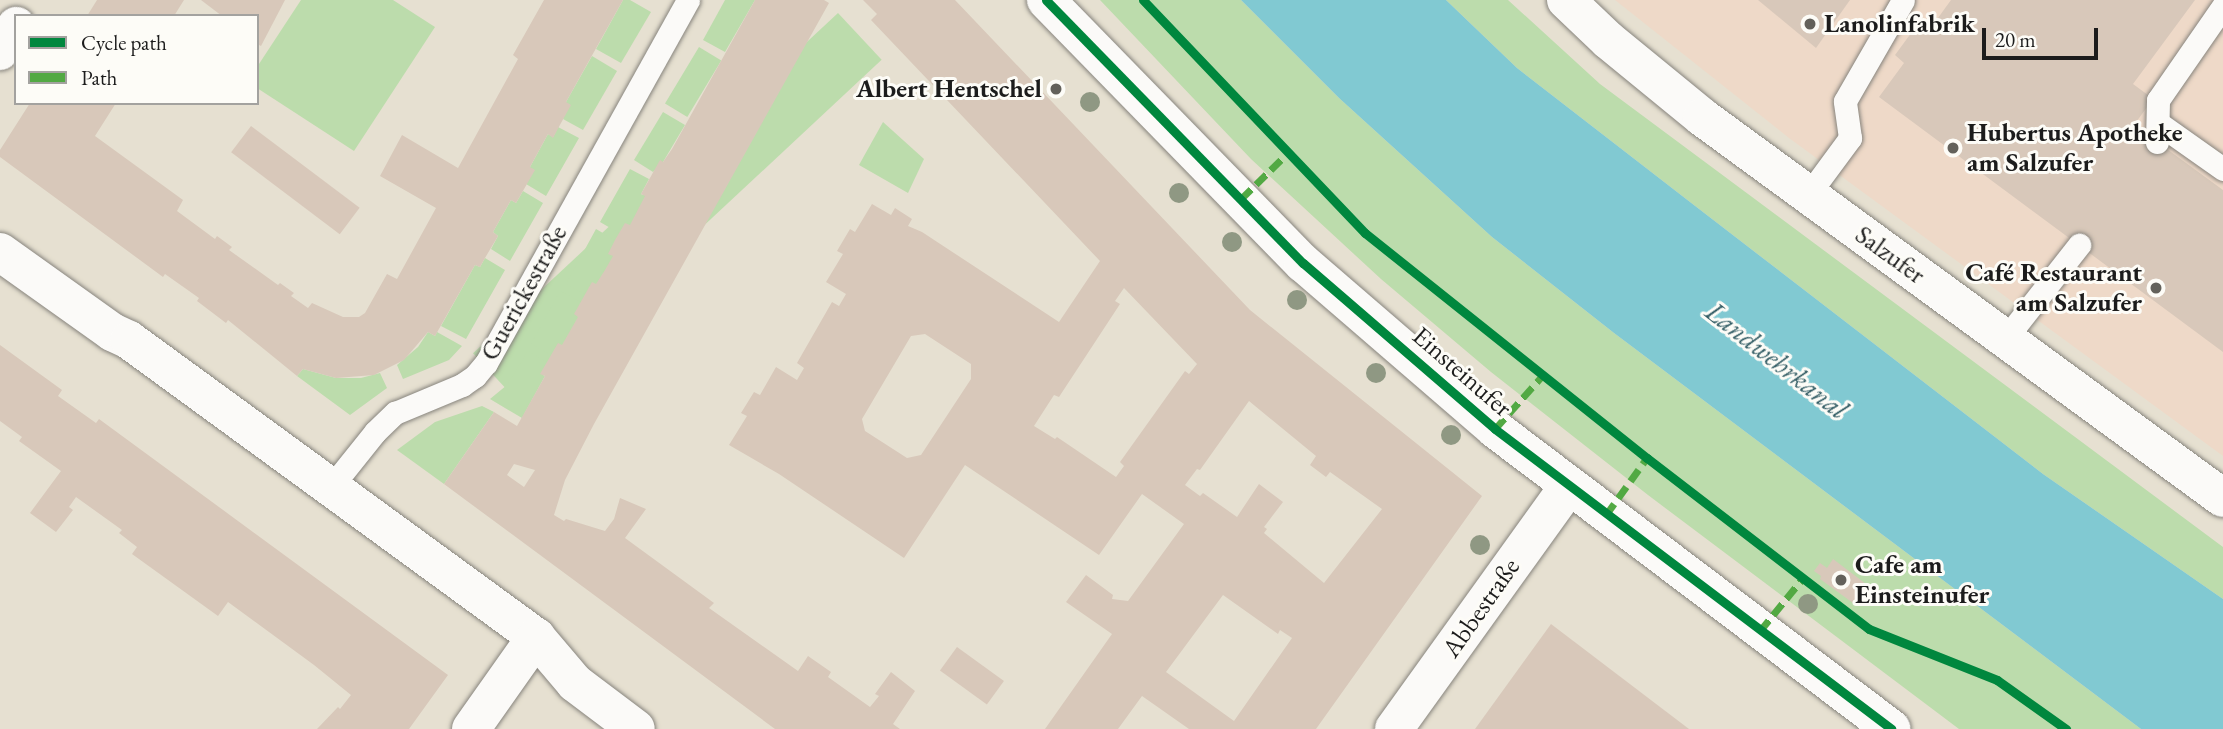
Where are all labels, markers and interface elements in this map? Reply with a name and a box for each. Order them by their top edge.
place label: Lanolinfabrik [1824,8,1975,40]
legend [14,14,259,105]
scale bar [1985,14,2100,58]
marker: Lanolinfabrik [1802,16,1818,32]
text: 20 m [1995,26,2036,53]
text: Cycle path [81,29,167,56]
text: Path [81,64,117,91]
place label: Albert Hentschel [856,73,1042,105]
marker: Albert Hentschel [1048,81,1064,97]
place label: Hubertus Apotheke am Salzufer [1967,117,2183,178]
marker: Hubertus Apotheke am Salzufer [1945,140,1961,156]
street label: Salzufer [1849,219,1931,291]
street label: Guerickestraße [474,220,574,366]
place label: Café Restaurant am Salzufer [1965,257,2142,318]
marker: Café Restaurant am Salzufer [2148,280,2164,296]
water label: Landwehrkanal [1699,294,1855,426]
street label: Einsteinufer [1406,320,1518,424]
place label: Cafe am Einsteinufer [1855,549,1989,610]
street label: Abbestraße [1436,552,1526,664]
marker: Cafe am Einsteinufer [1833,572,1849,588]

